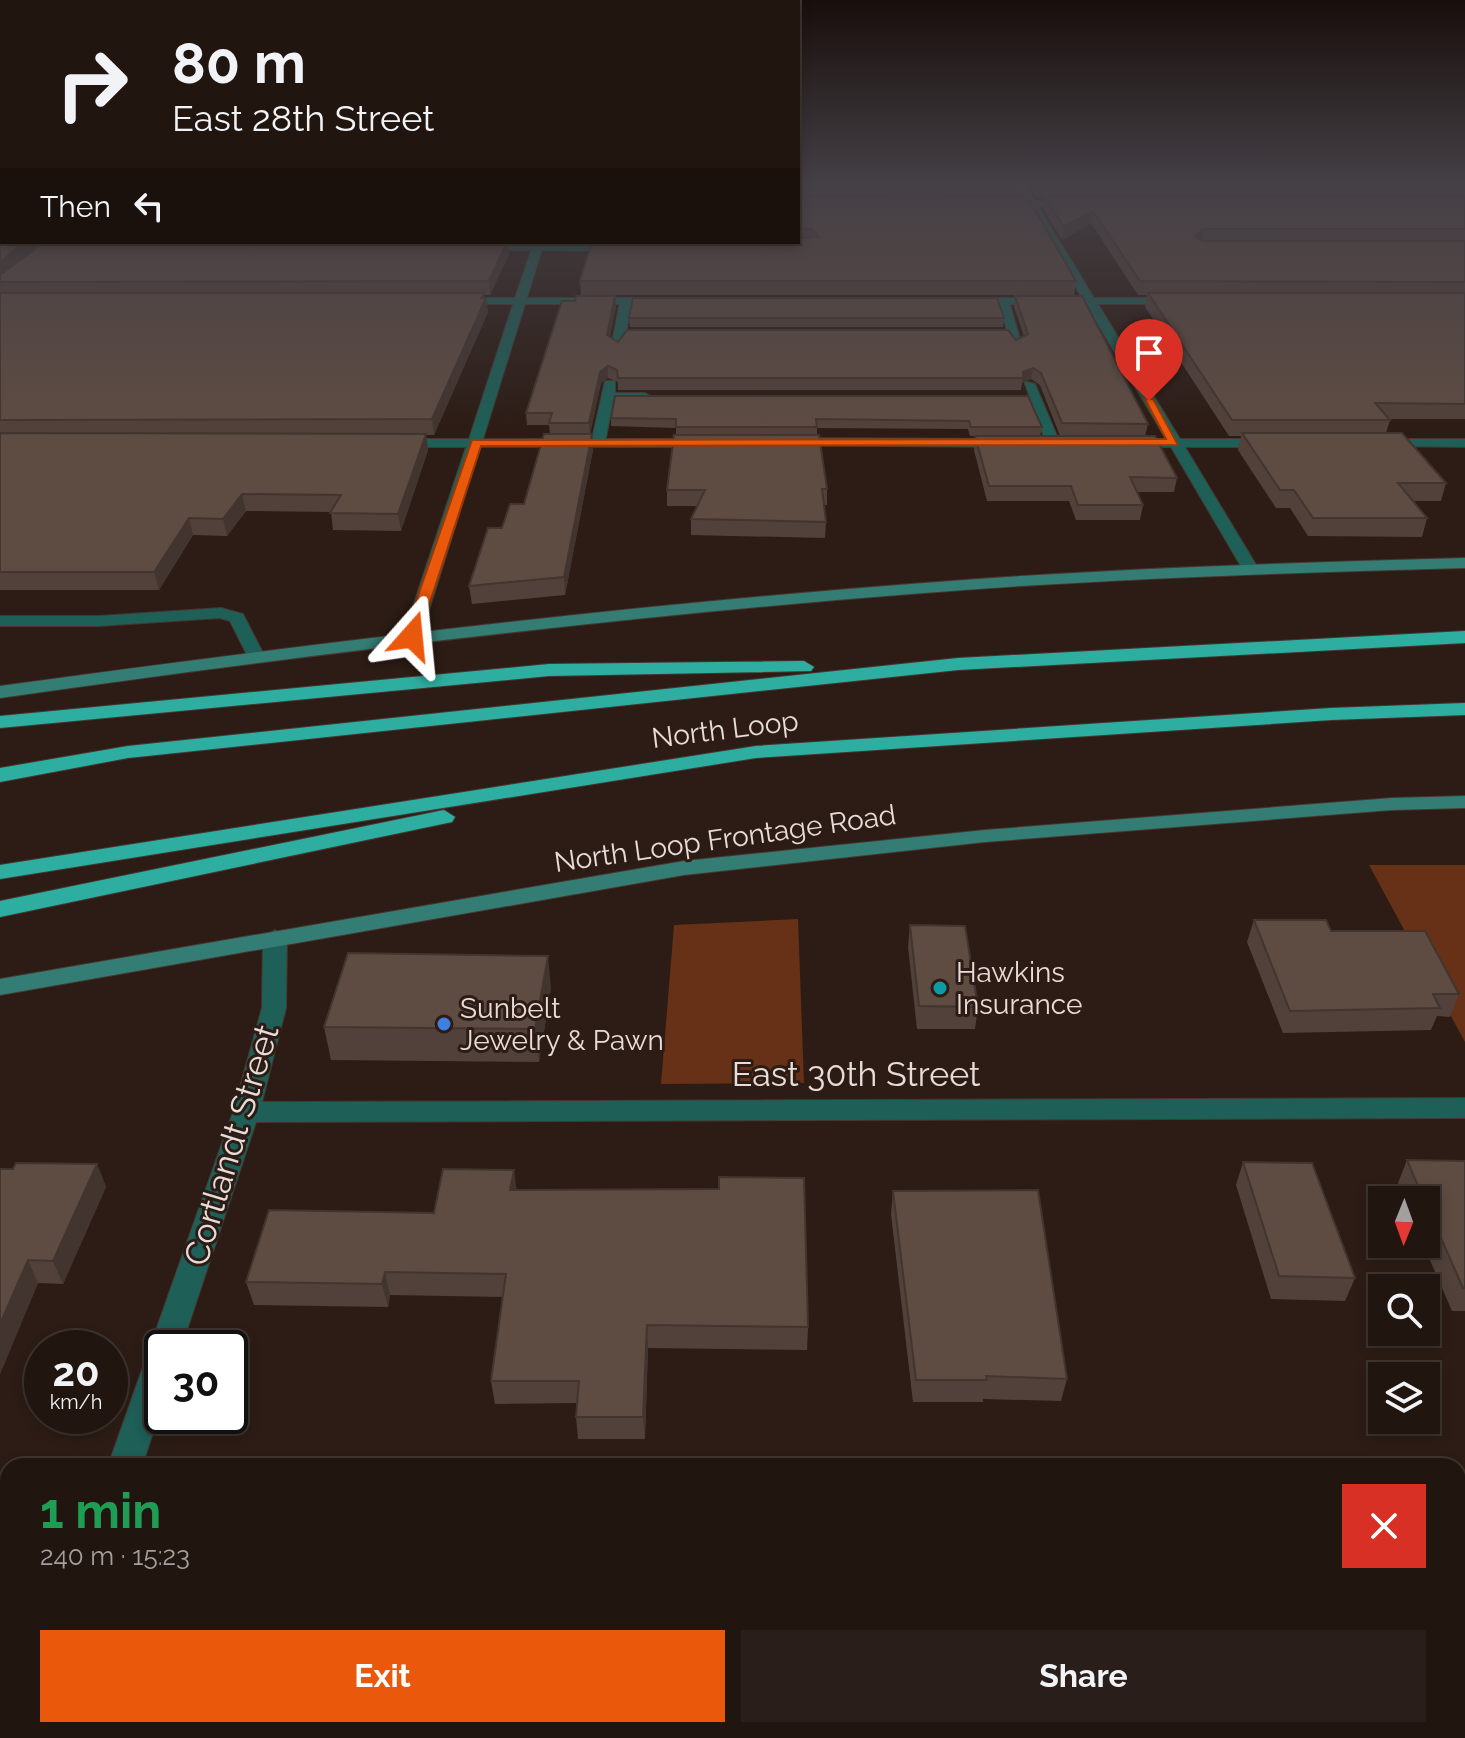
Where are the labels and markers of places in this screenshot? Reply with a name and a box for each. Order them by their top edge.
pin [1115,319,1183,401]
place label: Hawkins Insurance [956,956,1082,1021]
marker: Hawkins Insurance [931,979,949,997]
place label: Sunbelt Jewelry & Pawn [460,992,664,1057]
marker: Sunbelt Jewelry & Pawn [435,1015,453,1033]

